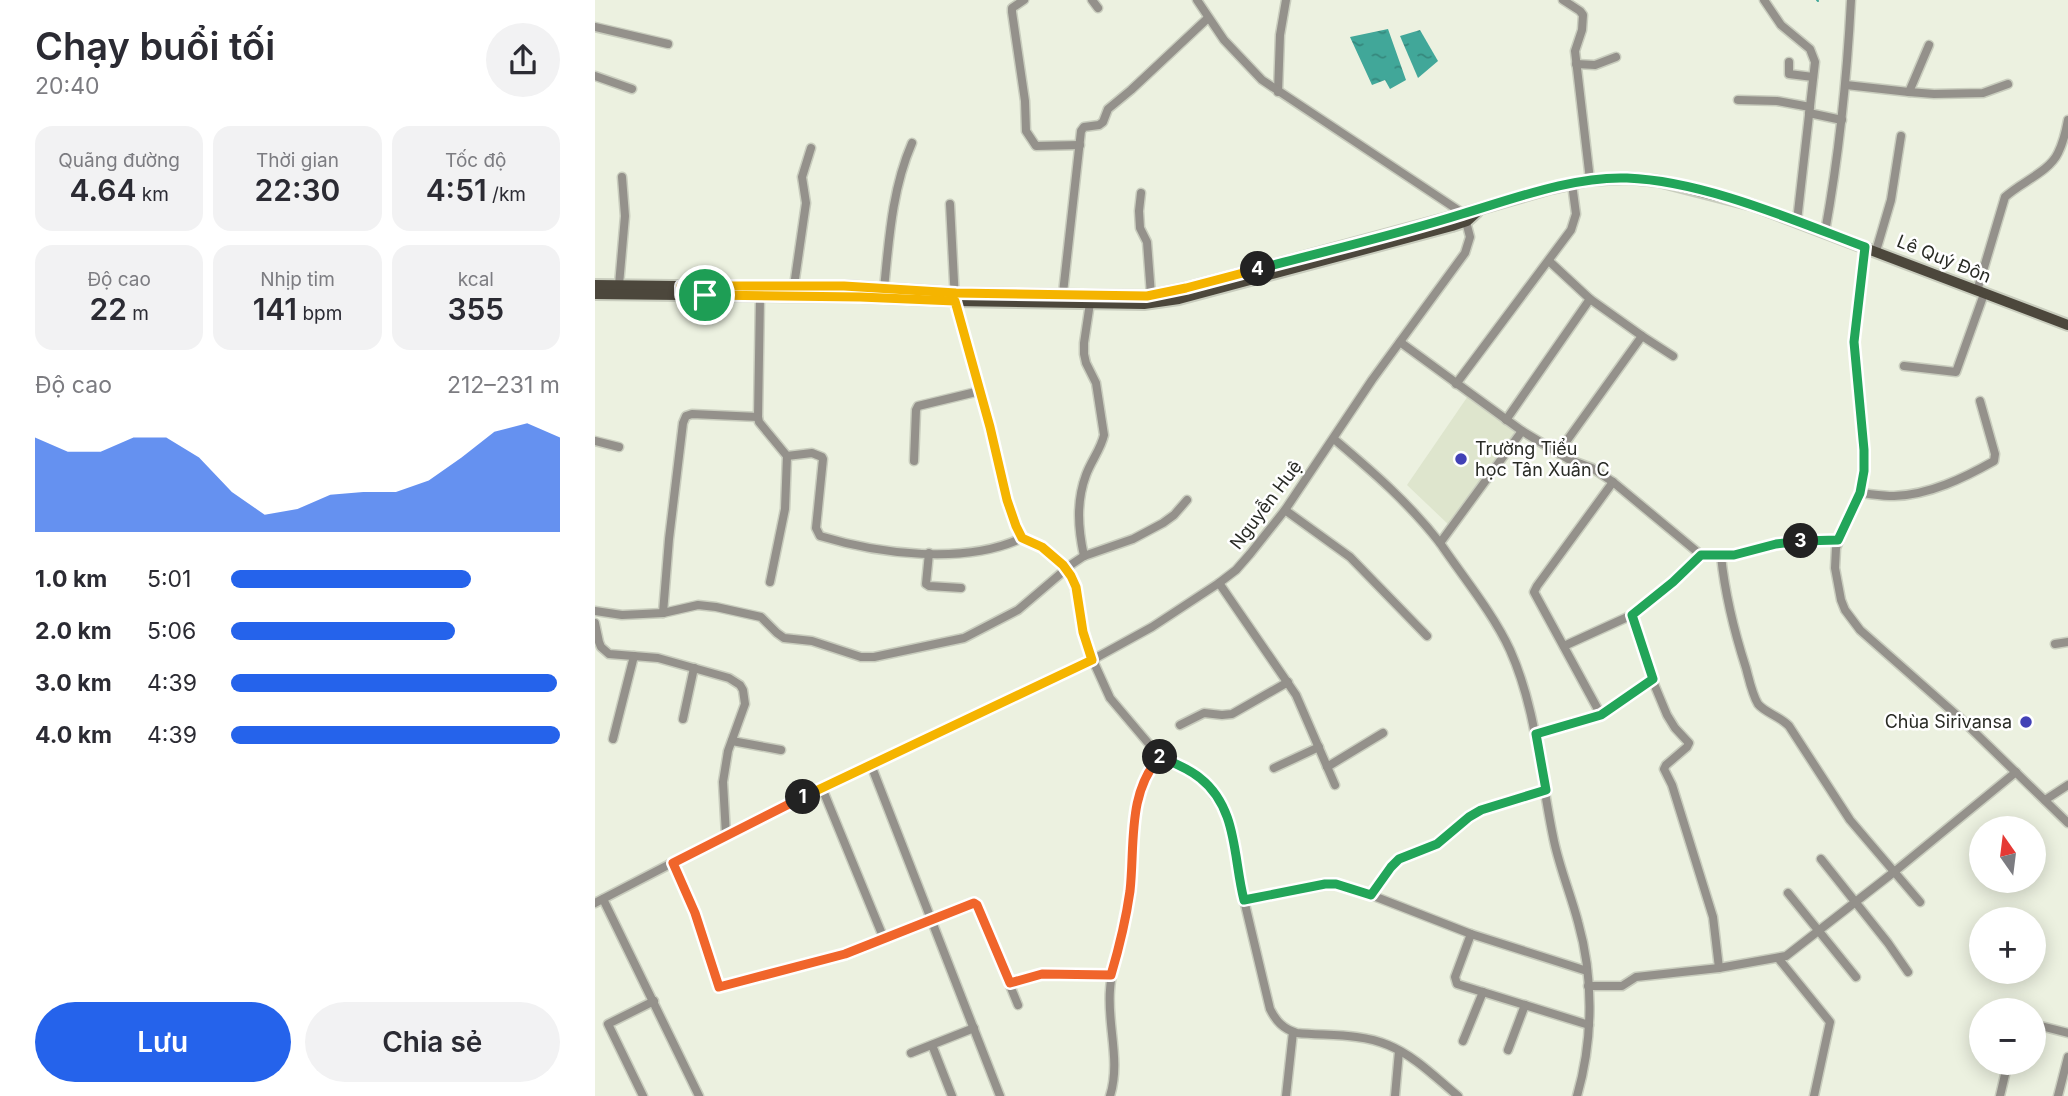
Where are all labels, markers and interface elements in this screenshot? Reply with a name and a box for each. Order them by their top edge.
text: Chạy buổi tối [35,23,275,69]
button: share [486,23,560,97]
text: 20:40 [35,72,100,100]
text: Quãng đường [58,149,180,172]
text: Thời gian [256,149,339,172]
text: Tốc độ [445,149,507,172]
text: 4.64 [70,172,136,208]
text: 22:30 [255,172,340,208]
text: 4:51 [426,172,487,208]
text: km [136,183,169,206]
text: /km [487,183,526,206]
street label: Lê Quý Đôn [1894,230,1994,287]
pin: 4 [1241,252,1275,286]
text: 4 [1251,257,1264,280]
pin [675,265,735,325]
text: Độ cao [87,268,151,291]
text: Nhịp tim [260,268,335,291]
text: kcal [458,268,494,291]
icon: arrive [686,276,724,314]
text: 22 [89,291,127,327]
text: 141 [253,291,297,327]
text: 355 [447,291,504,327]
text: m [127,302,149,325]
text: bpm [297,302,342,325]
text: Độ cao [35,371,112,399]
text: 212–231 m [447,371,560,399]
place label: Trường Tiểu học Tân Xuân C [1475,438,1610,480]
marker: Trường Tiểu học Tân Xuân C [1453,451,1469,467]
street label: Nguyễn Huệ [1225,456,1306,553]
pin: 3 [1783,524,1819,558]
text: 3 [1794,529,1807,552]
text: 1.0 km [35,565,107,593]
text: 5:01 [147,565,191,593]
text: 2.0 km [35,617,112,645]
text: 5:06 [147,617,196,645]
text: 3.0 km [35,669,112,697]
text: 4:39 [147,669,197,697]
place label: Chùa Sirivansa [1885,711,2012,732]
marker: Chùa Sirivansa [2018,714,2034,730]
text: 4.0 km [35,721,112,749]
text: 4:39 [147,721,197,749]
pin: 2 [1143,740,1177,774]
text: 2 [1154,745,1165,768]
pin: 1 [785,780,821,814]
text: 1 [798,785,807,808]
north arrow [1969,816,2046,892]
map controls [1969,816,2046,1075]
button: + [1969,907,2046,984]
button: − [1969,998,2046,1075]
button: Lưu [35,1002,291,1082]
button: Chia sẻ [305,1002,560,1082]

